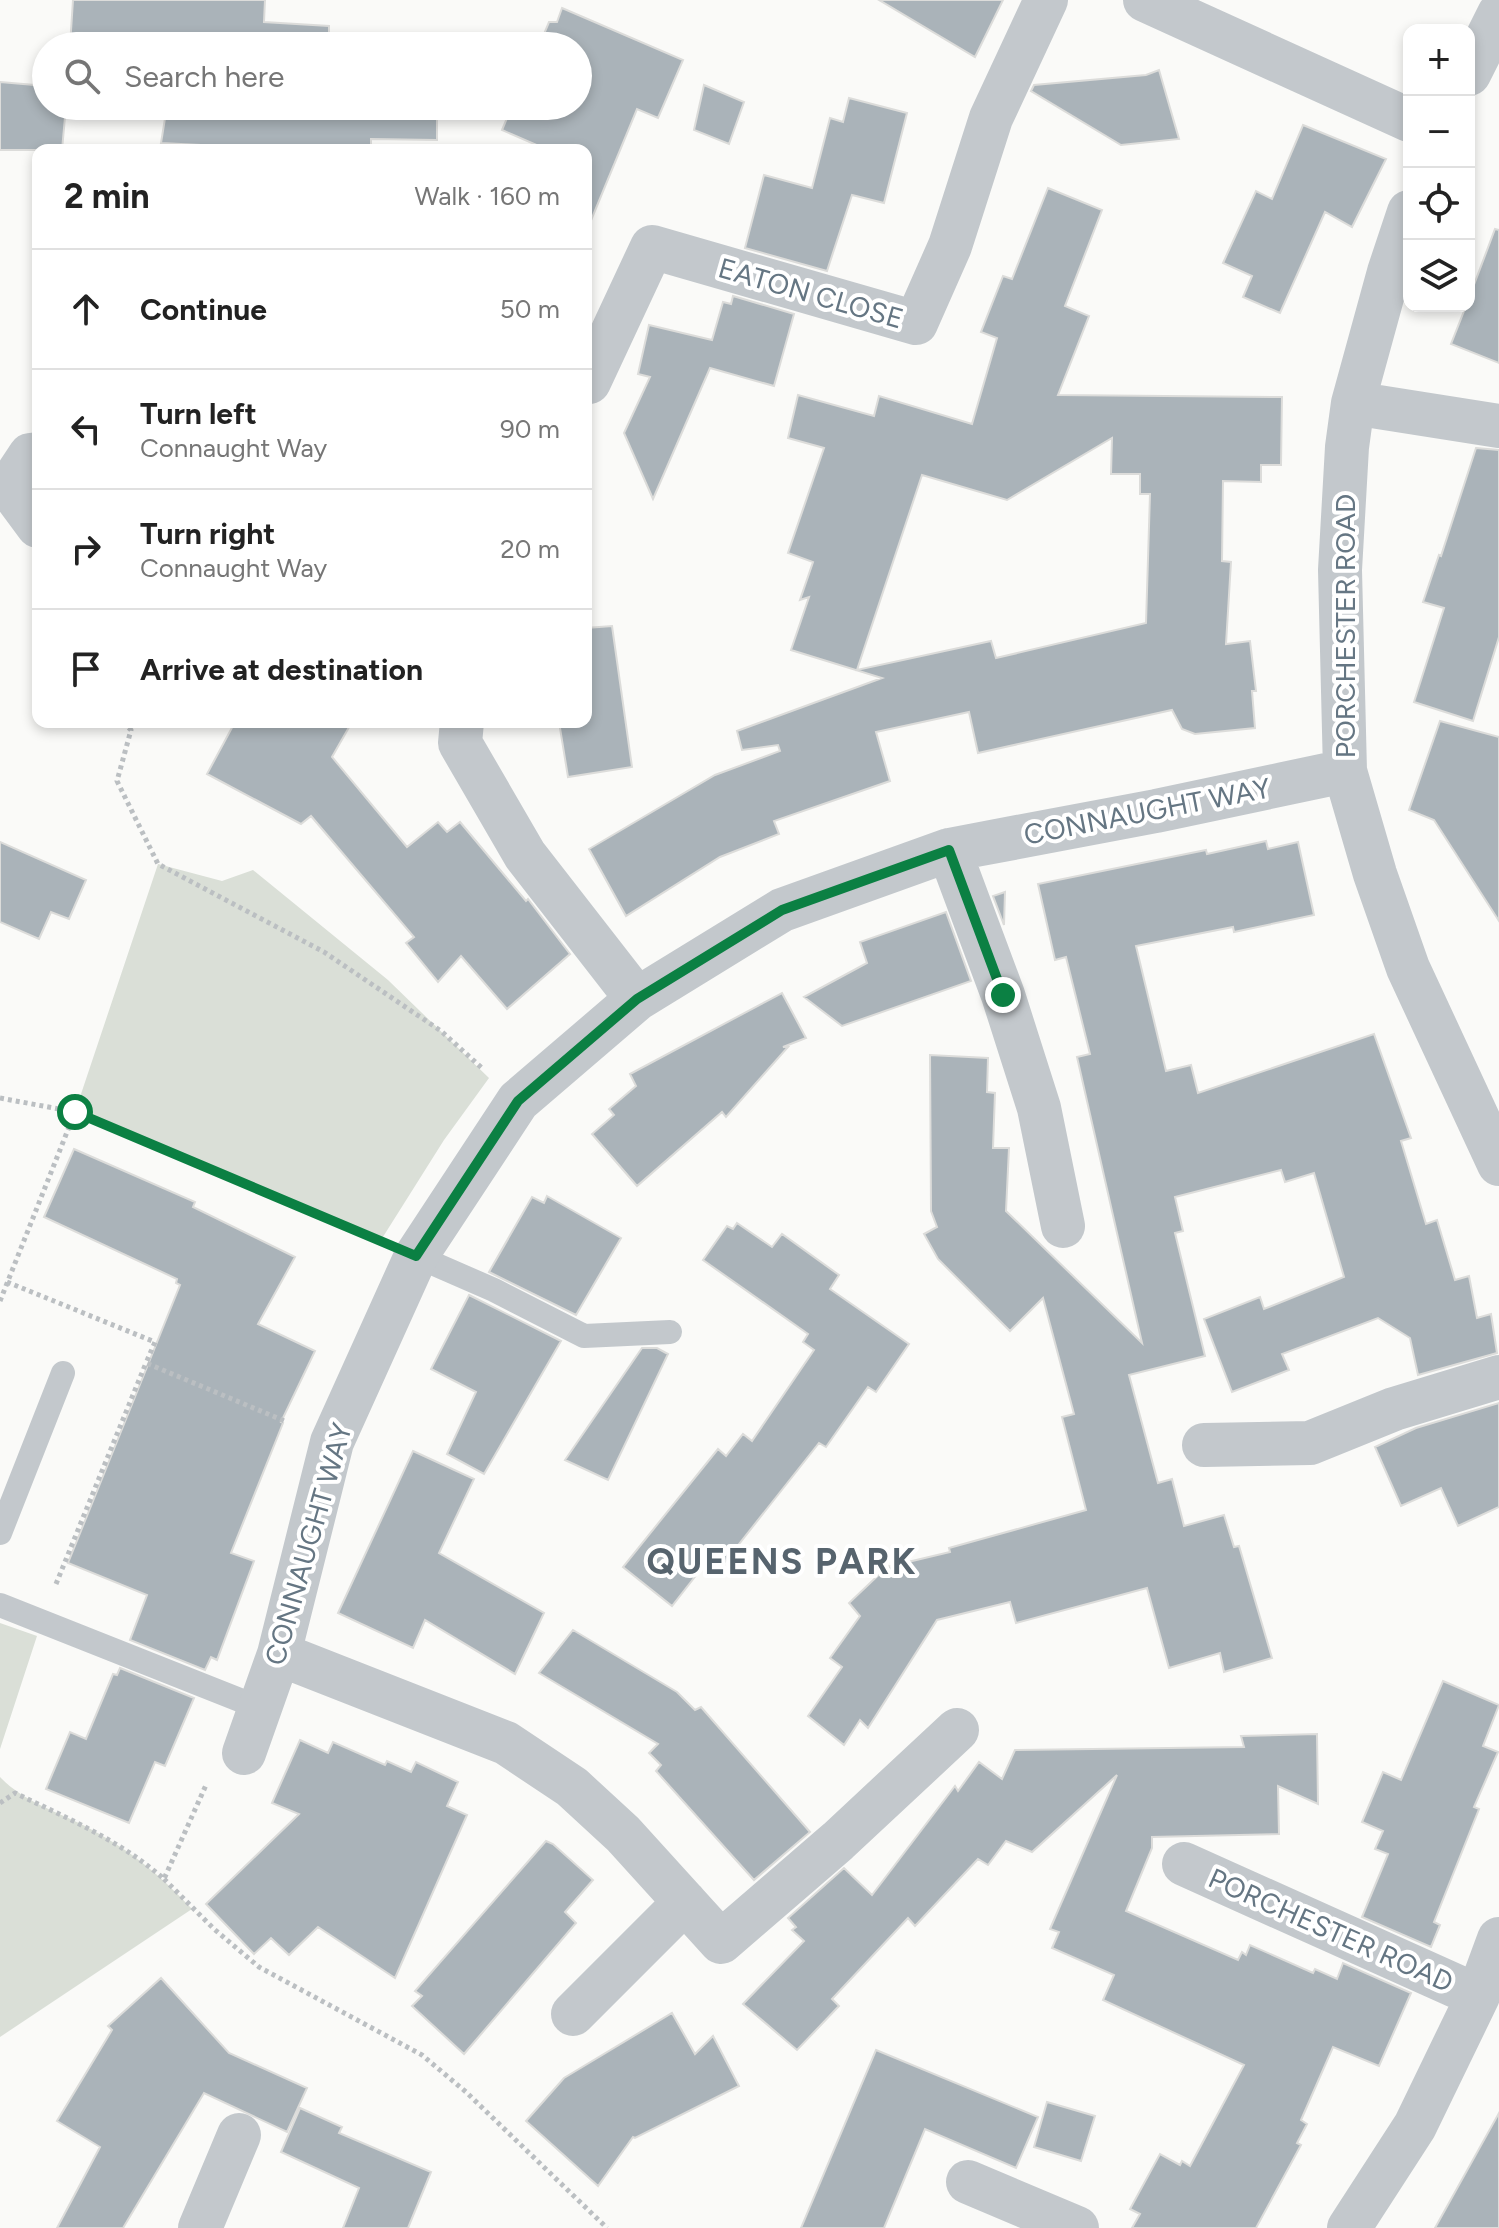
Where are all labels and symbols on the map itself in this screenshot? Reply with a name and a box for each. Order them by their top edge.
street label: EATON CLOSE [715,250,907,336]
street label: PORCHESTER ROAD [1328,494,1362,758]
street label: CONNAUGHT WAY [1021,770,1273,852]
route end [985,977,1021,1013]
route start [57,1094,93,1130]
street label: CONNAUGHT WAY [257,1419,359,1669]
district label: QUEENS PARK [646,1540,918,1583]
street label: PORCHESTER ROAD [1203,1861,1459,1999]

